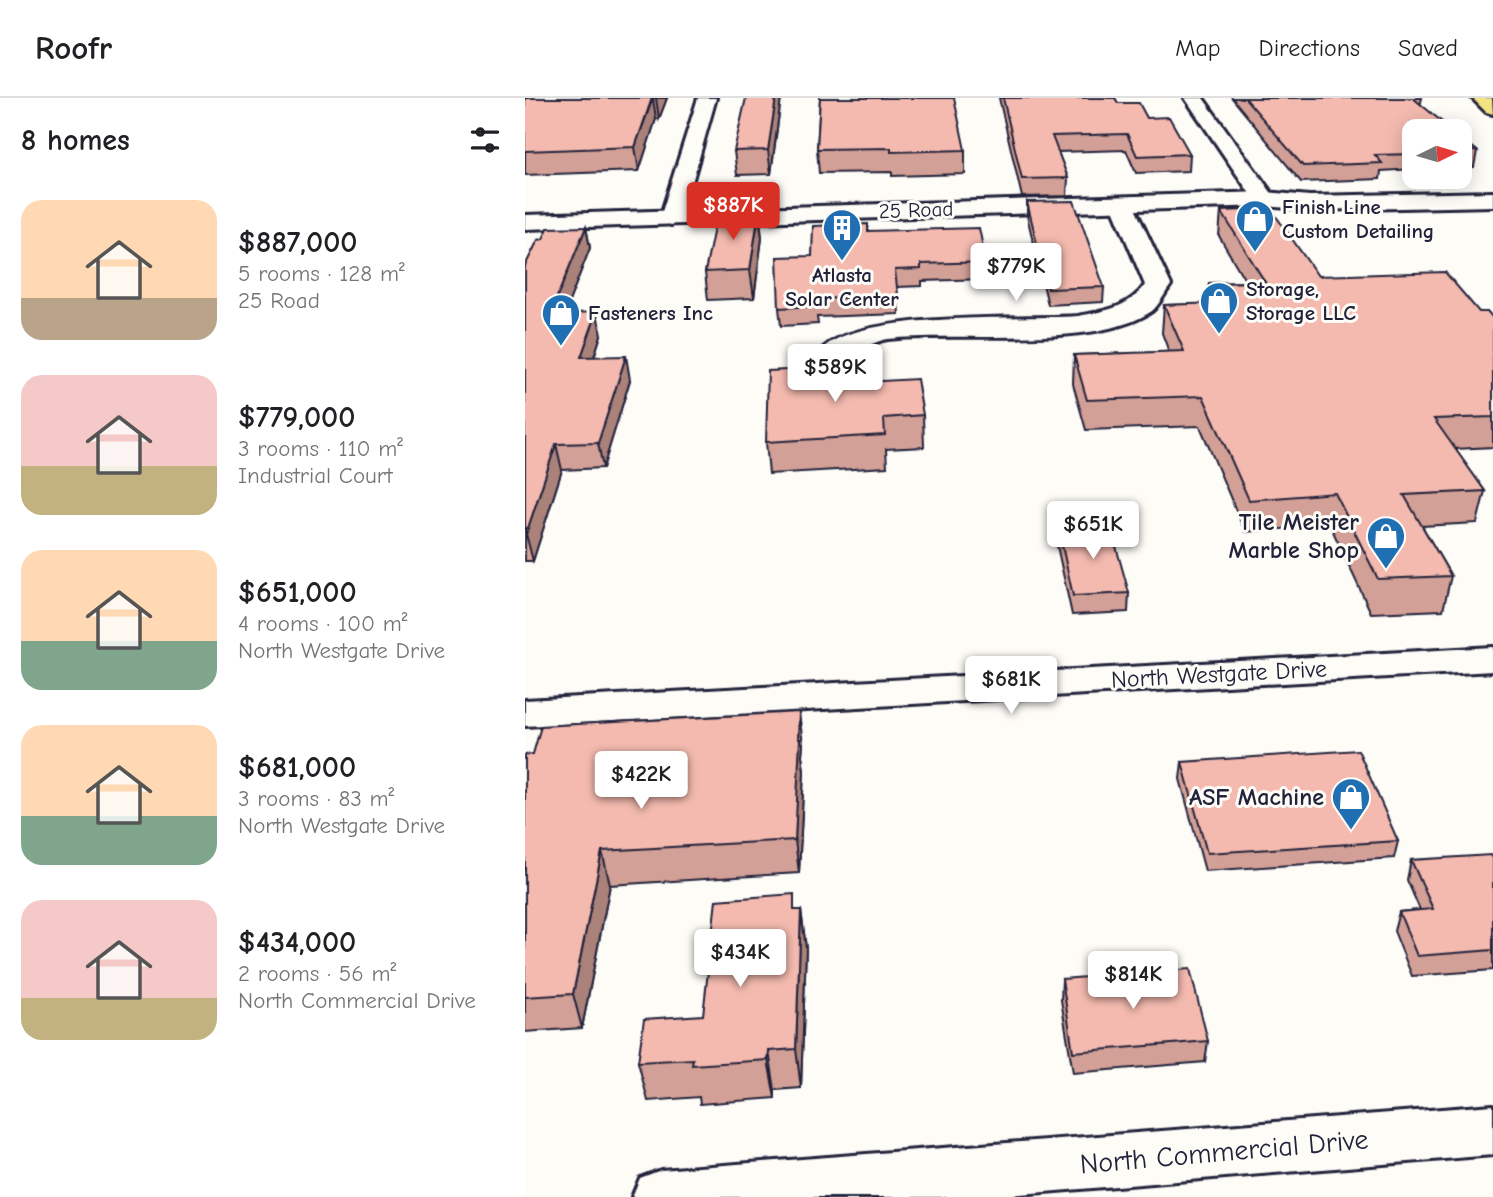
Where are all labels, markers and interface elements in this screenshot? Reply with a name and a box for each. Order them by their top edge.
text: Roofr [35,29,112,67]
text: Map [1175,34,1221,62]
text: Directions [1259,34,1360,62]
text: Saved [1398,34,1458,62]
north arrow [1402,119,1472,189]
map controls [1402,119,1472,189]
icon: filters [466,121,504,159]
text: 8 homes [21,123,130,158]
pin: $887K [684,183,782,242]
text: $887K [703,191,763,218]
place label: Finish Line Custom Detailing [1282,195,1434,243]
street label: 25 Road [878,197,954,223]
shop icon: Finish Line Custom Detailing [1234,198,1276,253]
building icon: Atlasta Solar Center [821,207,863,262]
text: $887,000 [238,225,358,260]
icon: home [77,228,161,312]
pin: $779K [967,244,1065,303]
text: $779K [986,252,1046,279]
text: 5 rooms · 128 m² [238,260,405,287]
place label: Atlasta Solar Center [785,263,899,311]
place label: Storage, Storage LLC [1246,277,1356,325]
shop icon: Storage, Storage LLC [1198,280,1240,335]
text: 25 Road [238,287,320,314]
shop icon: Fasteners Inc [540,292,582,347]
place label: Fasteners Inc [588,301,713,325]
pin: $589K [786,344,884,404]
text: $589K [804,353,866,380]
text: $779,000 [238,400,355,435]
icon: home [77,403,161,487]
text: 3 rooms · 110 m² [238,435,403,462]
text: Industrial Court [238,462,393,489]
pin: $651K [1044,502,1142,561]
place label: Tile Meister Marble Shop [1229,508,1359,564]
text: $651K [1063,510,1123,537]
shop icon: Tile Meister Marble Shop [1365,515,1407,570]
text: $651,000 [238,575,357,610]
icon: home [77,578,161,662]
text: 4 rooms · 100 m² [238,610,407,637]
text: North Westgate Drive [238,637,445,664]
street label: North Westgate Drive [1110,654,1328,694]
pin: $681K [962,656,1060,716]
text: $681K [981,665,1041,692]
text: $681,000 [238,750,356,785]
pin: $422K [592,752,690,811]
icon: home [77,753,161,837]
text: $422K [611,760,671,787]
shop icon: ASF Machine [1330,776,1372,831]
place label: ASF Machine [1189,783,1324,811]
text: 3 rooms · 83 m² [238,785,394,812]
text: North Westgate Drive [238,812,445,839]
text: $434,000 [238,925,356,960]
icon: home [77,928,161,1012]
pin: $434K [691,930,789,989]
text: $434K [710,938,770,965]
pin: $814K [1084,951,1182,1011]
text: 2 rooms · 56 m² [238,960,396,987]
text: $814K [1104,960,1162,987]
text: North Commercial Drive [238,987,476,1014]
street label: North Commercial Drive [1078,1123,1370,1181]

